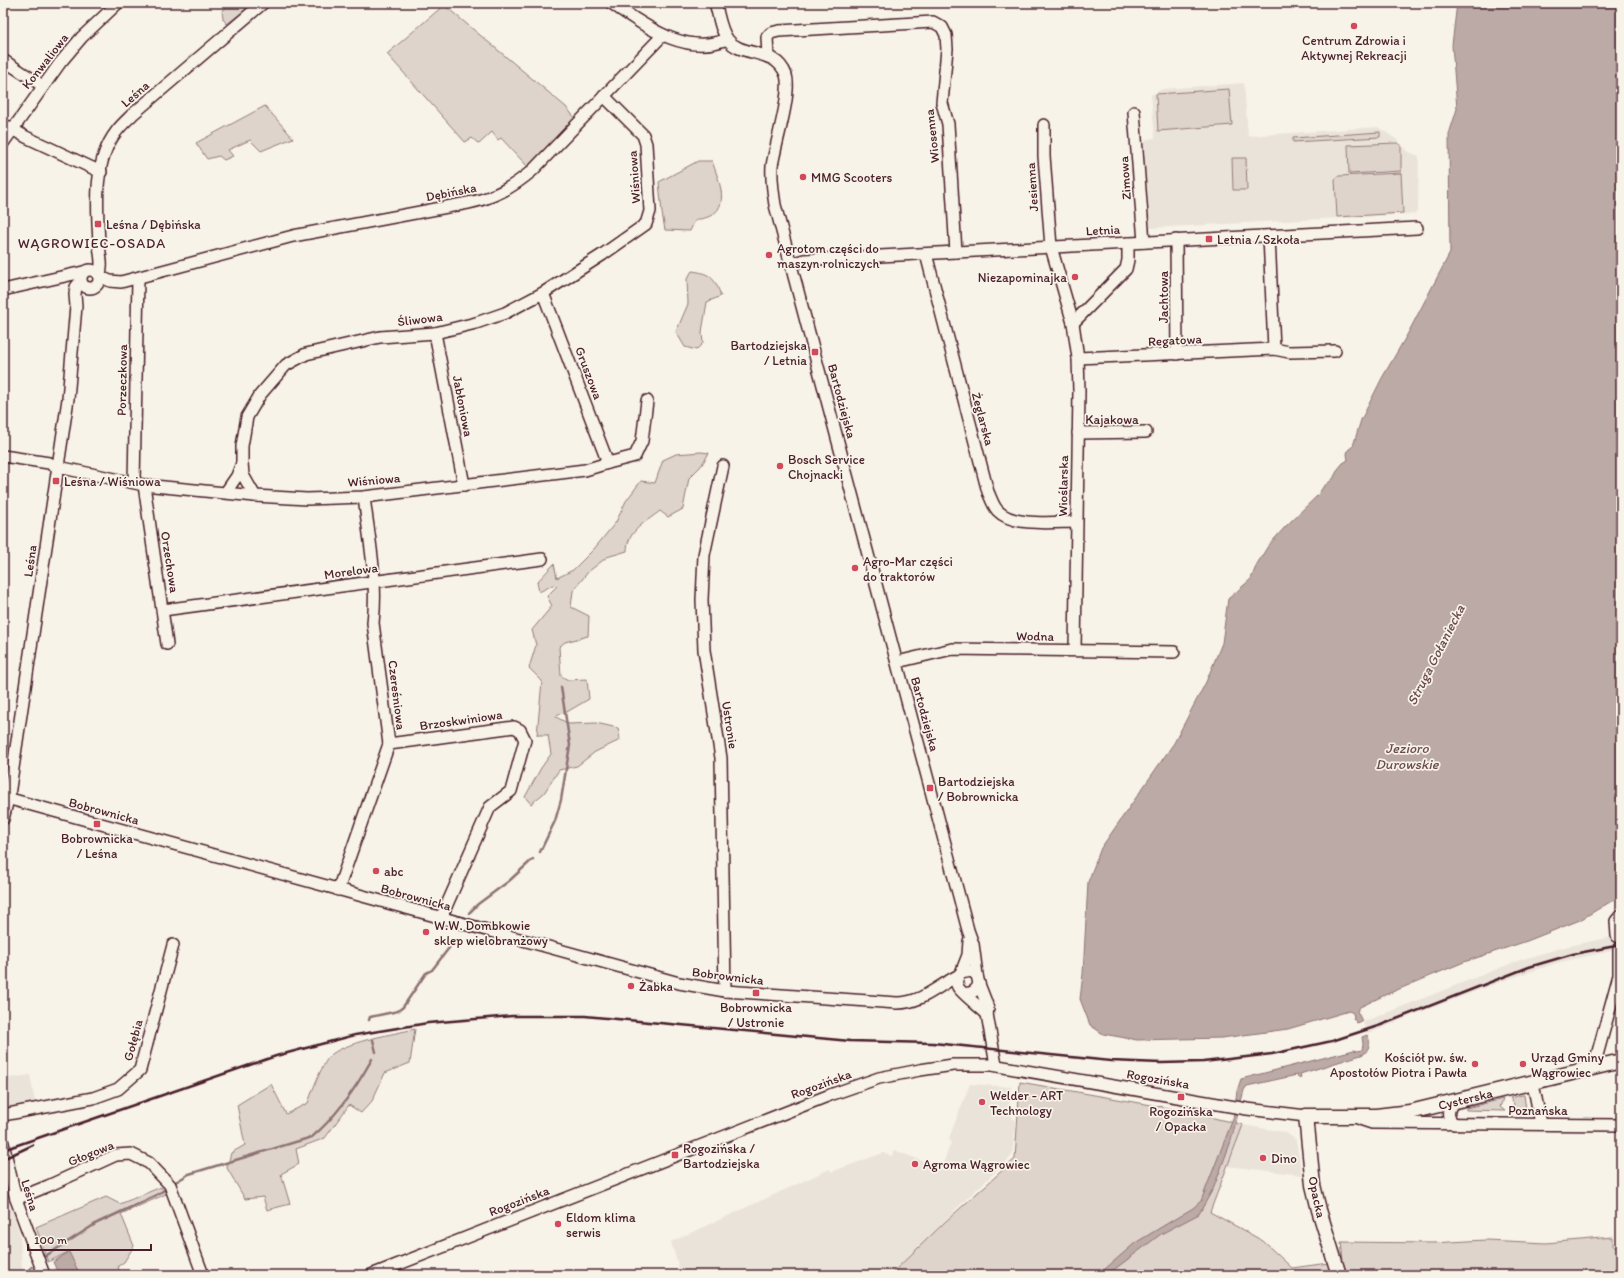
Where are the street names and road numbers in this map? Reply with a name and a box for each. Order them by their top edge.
street label: Konwaliowa [19,30,72,92]
street label: Leśna [118,77,153,110]
street label: Wiosenna [922,108,942,164]
street label: Wiśniowa [625,150,643,204]
street label: Zimowa [1116,155,1134,200]
street label: Jesienna [1023,162,1041,212]
street label: Dębińska [424,180,478,204]
street label: Letnia [1085,222,1121,238]
street label: Jachtowa [1156,270,1171,323]
street label: Śliwowa [397,309,444,329]
street label: Regatowa [1148,331,1203,349]
street label: Porzeczkowa [114,344,130,416]
street label: Gruszowa [572,344,606,402]
street label: Bartodziejska [825,362,859,441]
street label: Jabłoniowa [450,374,476,438]
street label: Żeglarska [969,391,997,448]
street label: Kajakowa [1085,412,1139,427]
street label: Wioślarska [1055,455,1071,517]
street label: Wiśniowa [347,470,401,490]
street label: Orzechowa [158,530,182,594]
street label: Leśna [20,543,40,578]
street label: Morelowa [323,560,379,582]
street label: Wodna [1016,628,1055,644]
street label: Czereśniowa [385,659,409,731]
street label: Bartodziejska [908,675,942,754]
street label: Ustronie [719,700,741,750]
street label: Brzoskwiniowa [419,707,504,733]
street label: Bobrownicka [67,794,141,828]
street label: Bobrownicka [379,880,453,914]
street label: Bobrownicka [691,964,765,988]
street label: Gołębia [120,1017,146,1062]
street label: Rogozińska [789,1066,854,1102]
street label: Rogozińska [1125,1066,1191,1092]
street label: Cysterska [1436,1085,1494,1112]
street label: Poznańska [1508,1103,1568,1118]
street label: Głogowa [66,1137,116,1169]
street label: Opacka [1305,1175,1329,1220]
street label: Leśna [18,1177,42,1213]
street label: Rogozińska [487,1183,552,1219]

